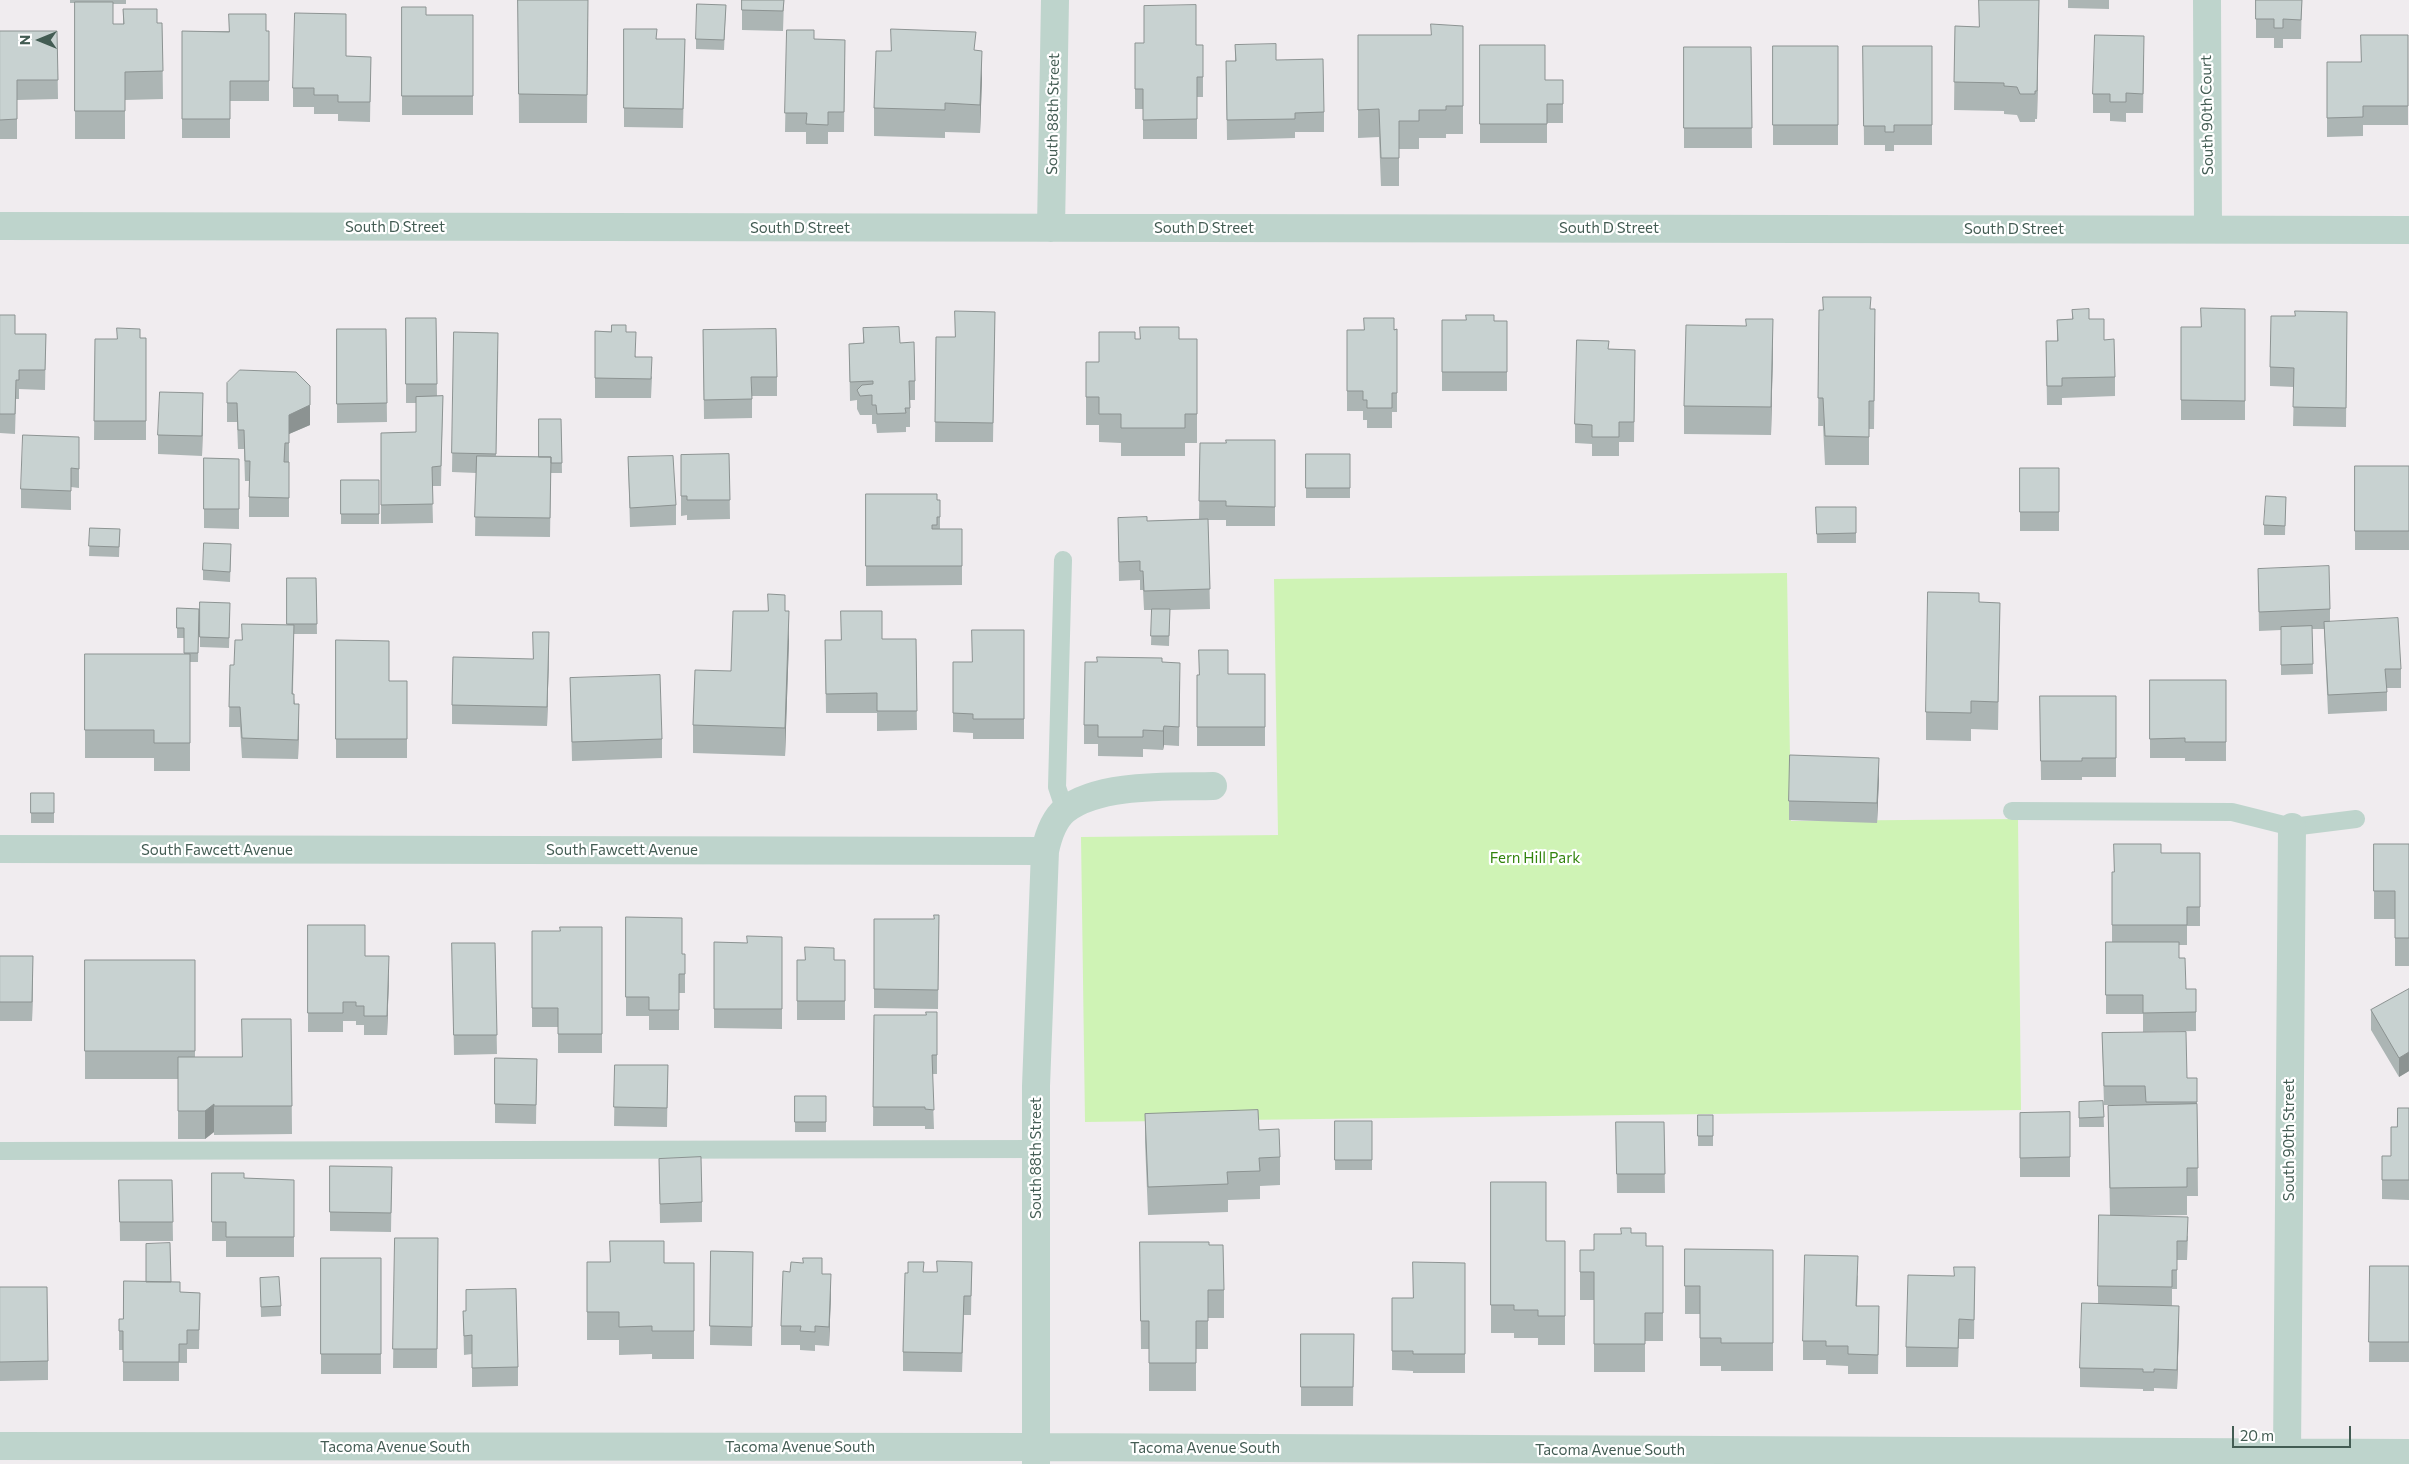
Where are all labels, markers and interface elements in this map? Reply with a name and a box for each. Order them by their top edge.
north arrow [15,15,65,65]
text: N [16,35,33,45]
street label: South 88th Street [1043,53,1063,175]
street label: South 90th Court [2197,55,2217,175]
street label: South D Street [345,218,445,236]
street label: South D Street [750,219,850,237]
street label: South D Street [1154,219,1254,237]
street label: South D Street [1559,219,1659,237]
street label: South D Street [1964,220,2064,238]
street label: South Fawcett Avenue [141,841,293,859]
street label: South Fawcett Avenue [546,841,698,859]
park label: Fern Hill Park [1490,849,1580,867]
street label: South 90th Street [2280,1079,2298,1201]
street label: South 88th Street [1027,1097,1045,1219]
scale bar [2234,1416,2353,1448]
text: 20 m [2240,1426,2274,1444]
street label: Tacoma Avenue South [320,1438,470,1456]
street label: Tacoma Avenue South [725,1438,875,1456]
street label: Tacoma Avenue South [1130,1439,1280,1457]
street label: Tacoma Avenue South [1535,1441,1685,1459]

